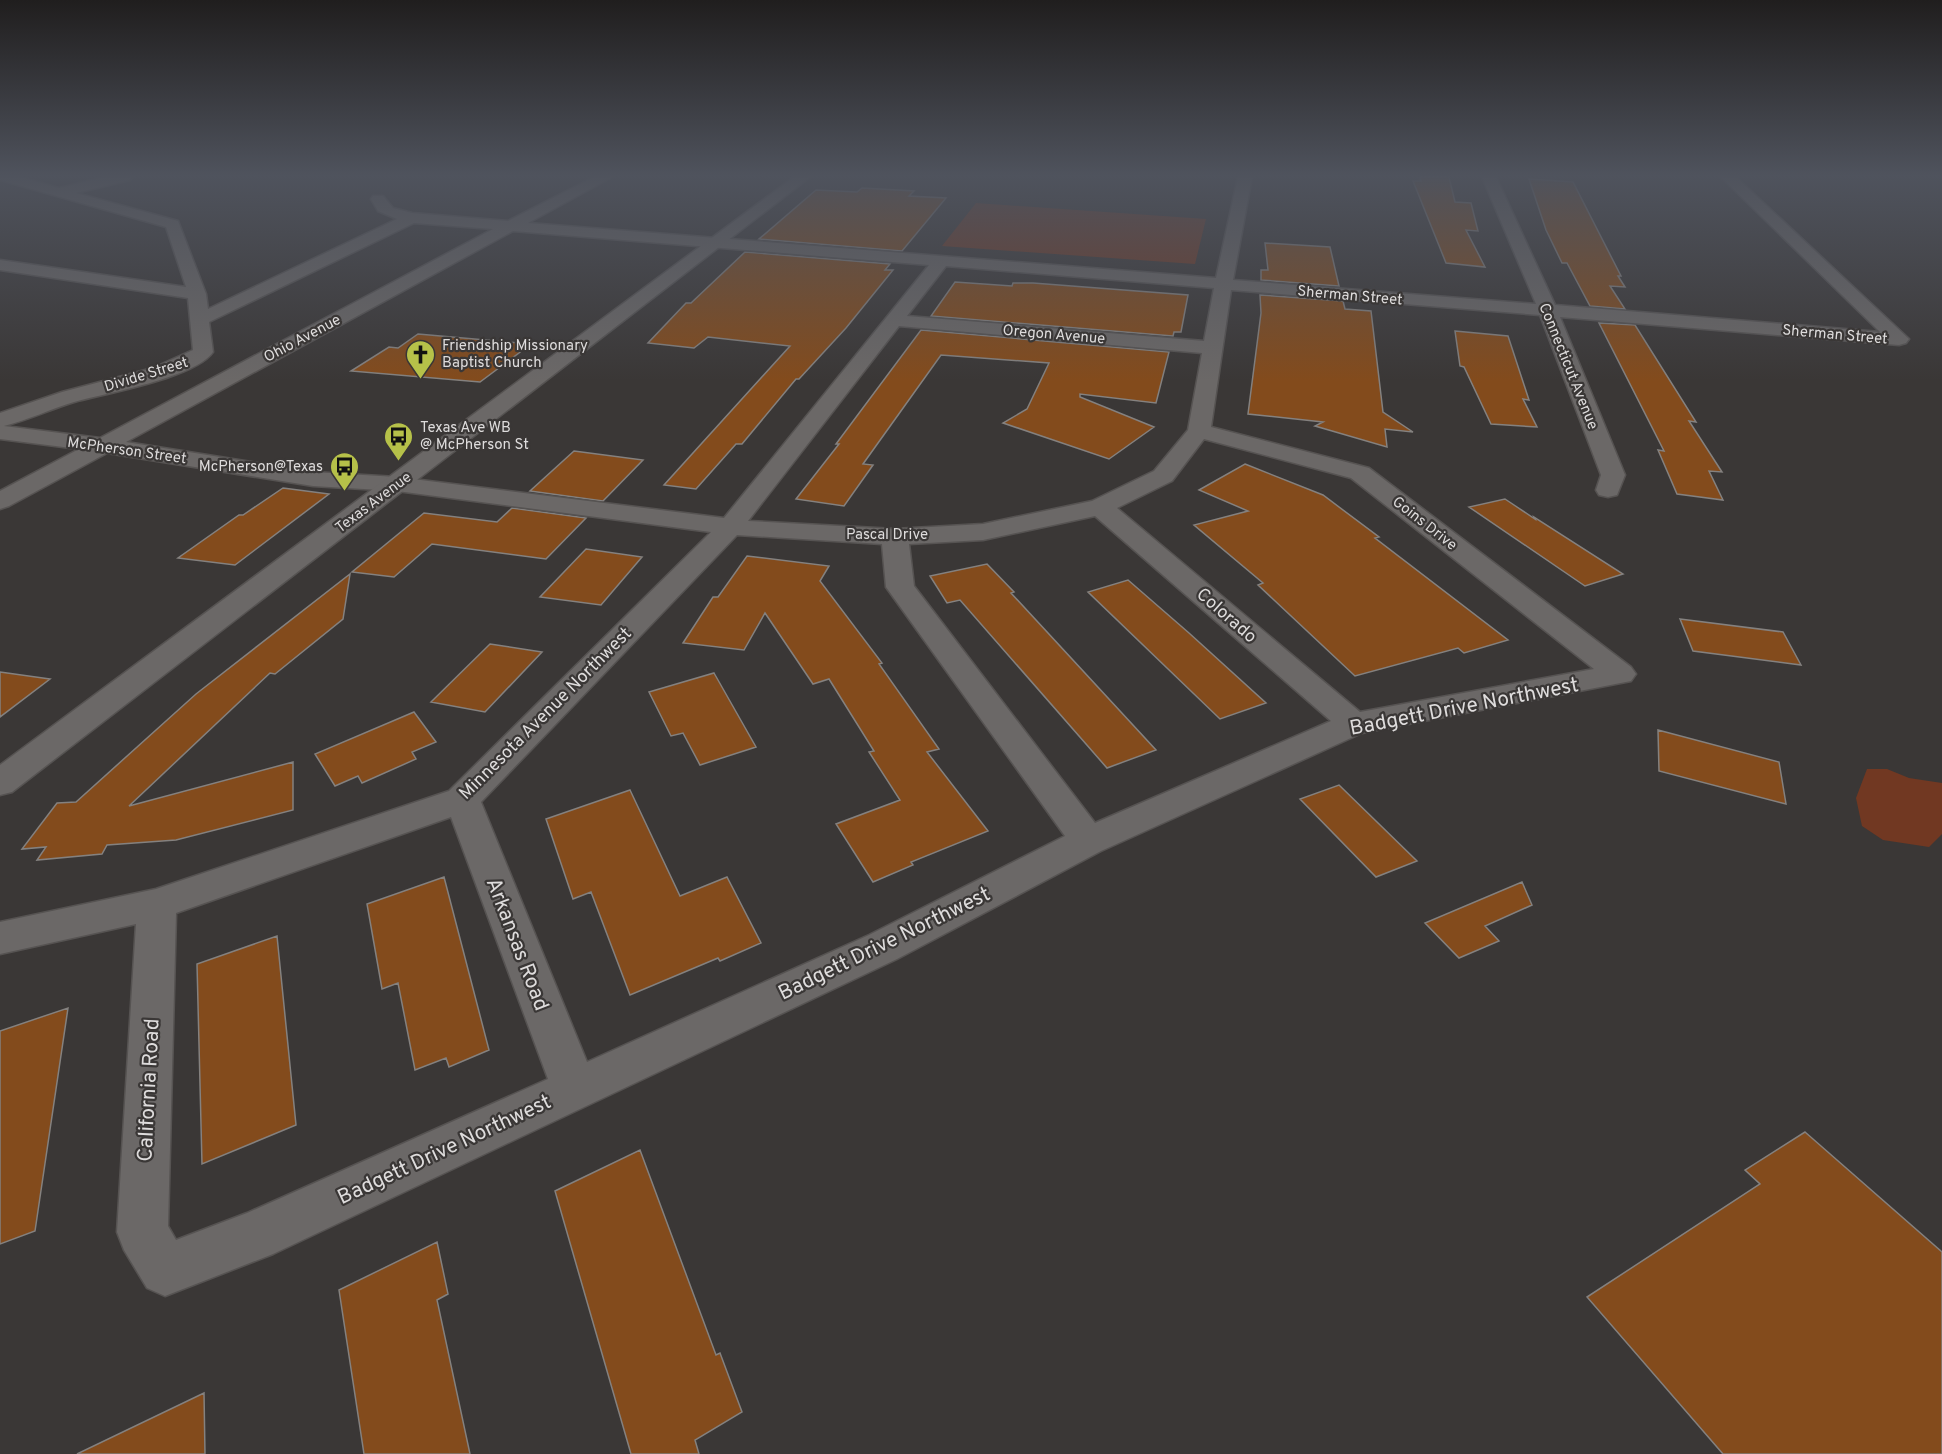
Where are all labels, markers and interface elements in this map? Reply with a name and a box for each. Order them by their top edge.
street label: Sherman Street [1296,282,1403,311]
street label: Connecticut Avenue [1534,301,1602,433]
street label: Ohio Avenue [261,311,345,368]
street label: Sherman Street [1781,321,1888,350]
street label: Oregon Avenue [1002,322,1106,349]
place label: Friendship Missionary Baptist Church [442,337,588,373]
church icon: Friendship Missionary Baptist Church [405,338,437,380]
street label: Divide Street [102,354,191,397]
place label: Texas Ave WB @ McPherson St [420,419,529,455]
bus stop icon: Texas Ave WB @ McPherson St [383,420,415,462]
street label: McPherson Street [66,434,188,469]
bus stop icon: McPherson@Texas [328,450,360,492]
place label: McPherson@Texas [199,458,323,477]
street label: Texas Avenue [332,468,416,538]
street label: Goins Drive [1388,493,1460,555]
street label: Pascal Drive [846,526,928,545]
street label: Colorado [1191,584,1261,649]
street label: Minnesota Avenue Northwest [455,623,637,805]
street label: Badgett Drive Northwest [1347,672,1581,743]
street label: Arkansas Road [479,874,554,1015]
street label: Badgett Drive Northwest [774,881,995,1007]
street label: California Road [132,1018,167,1162]
street label: Badgett Drive Northwest [333,1089,556,1212]

